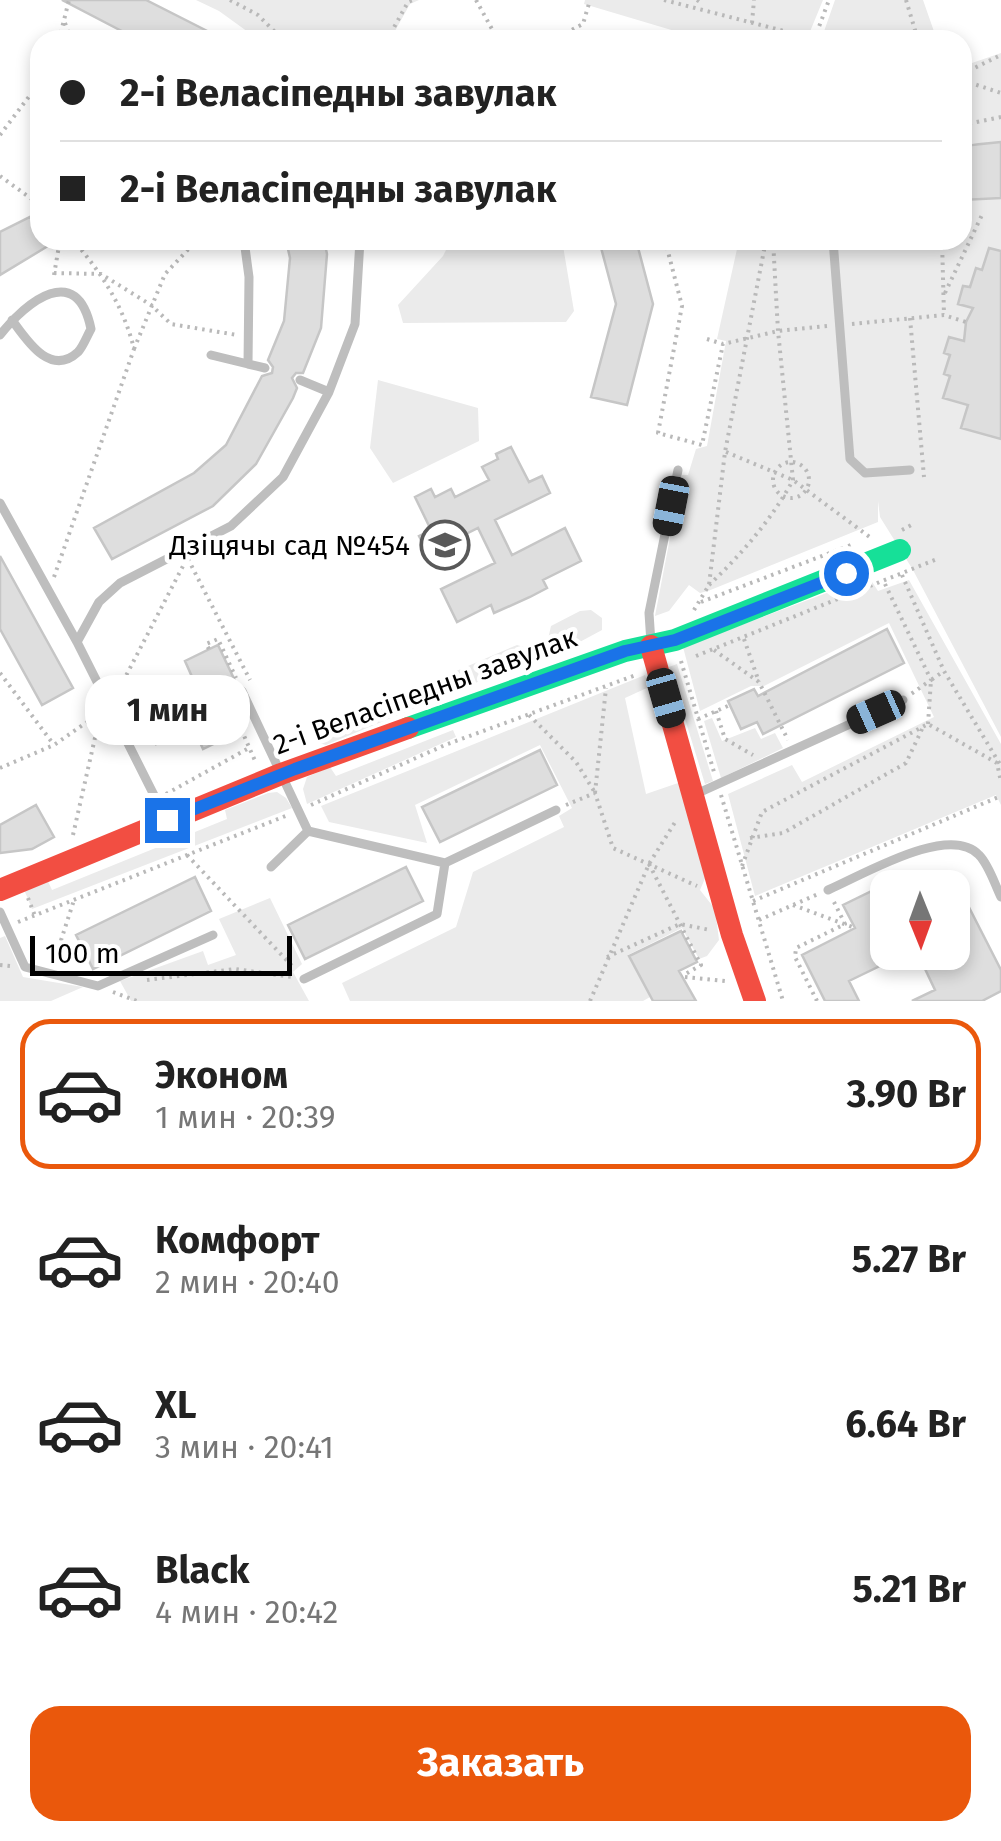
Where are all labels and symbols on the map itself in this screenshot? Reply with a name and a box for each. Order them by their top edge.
car [651,474,691,538]
school or university icon: Дзіцячы сад №454 [419,519,471,571]
place label: Дзіцячы сад №454 [168,529,410,562]
route start [824,551,869,596]
street label: 2-і Веласіпедны завулак [269,621,582,761]
car [643,665,689,731]
callout: 1 мин [84,675,250,745]
car [842,686,910,738]
route end [145,798,190,843]
north arrow [870,870,970,970]
scale bar [30,931,292,976]

